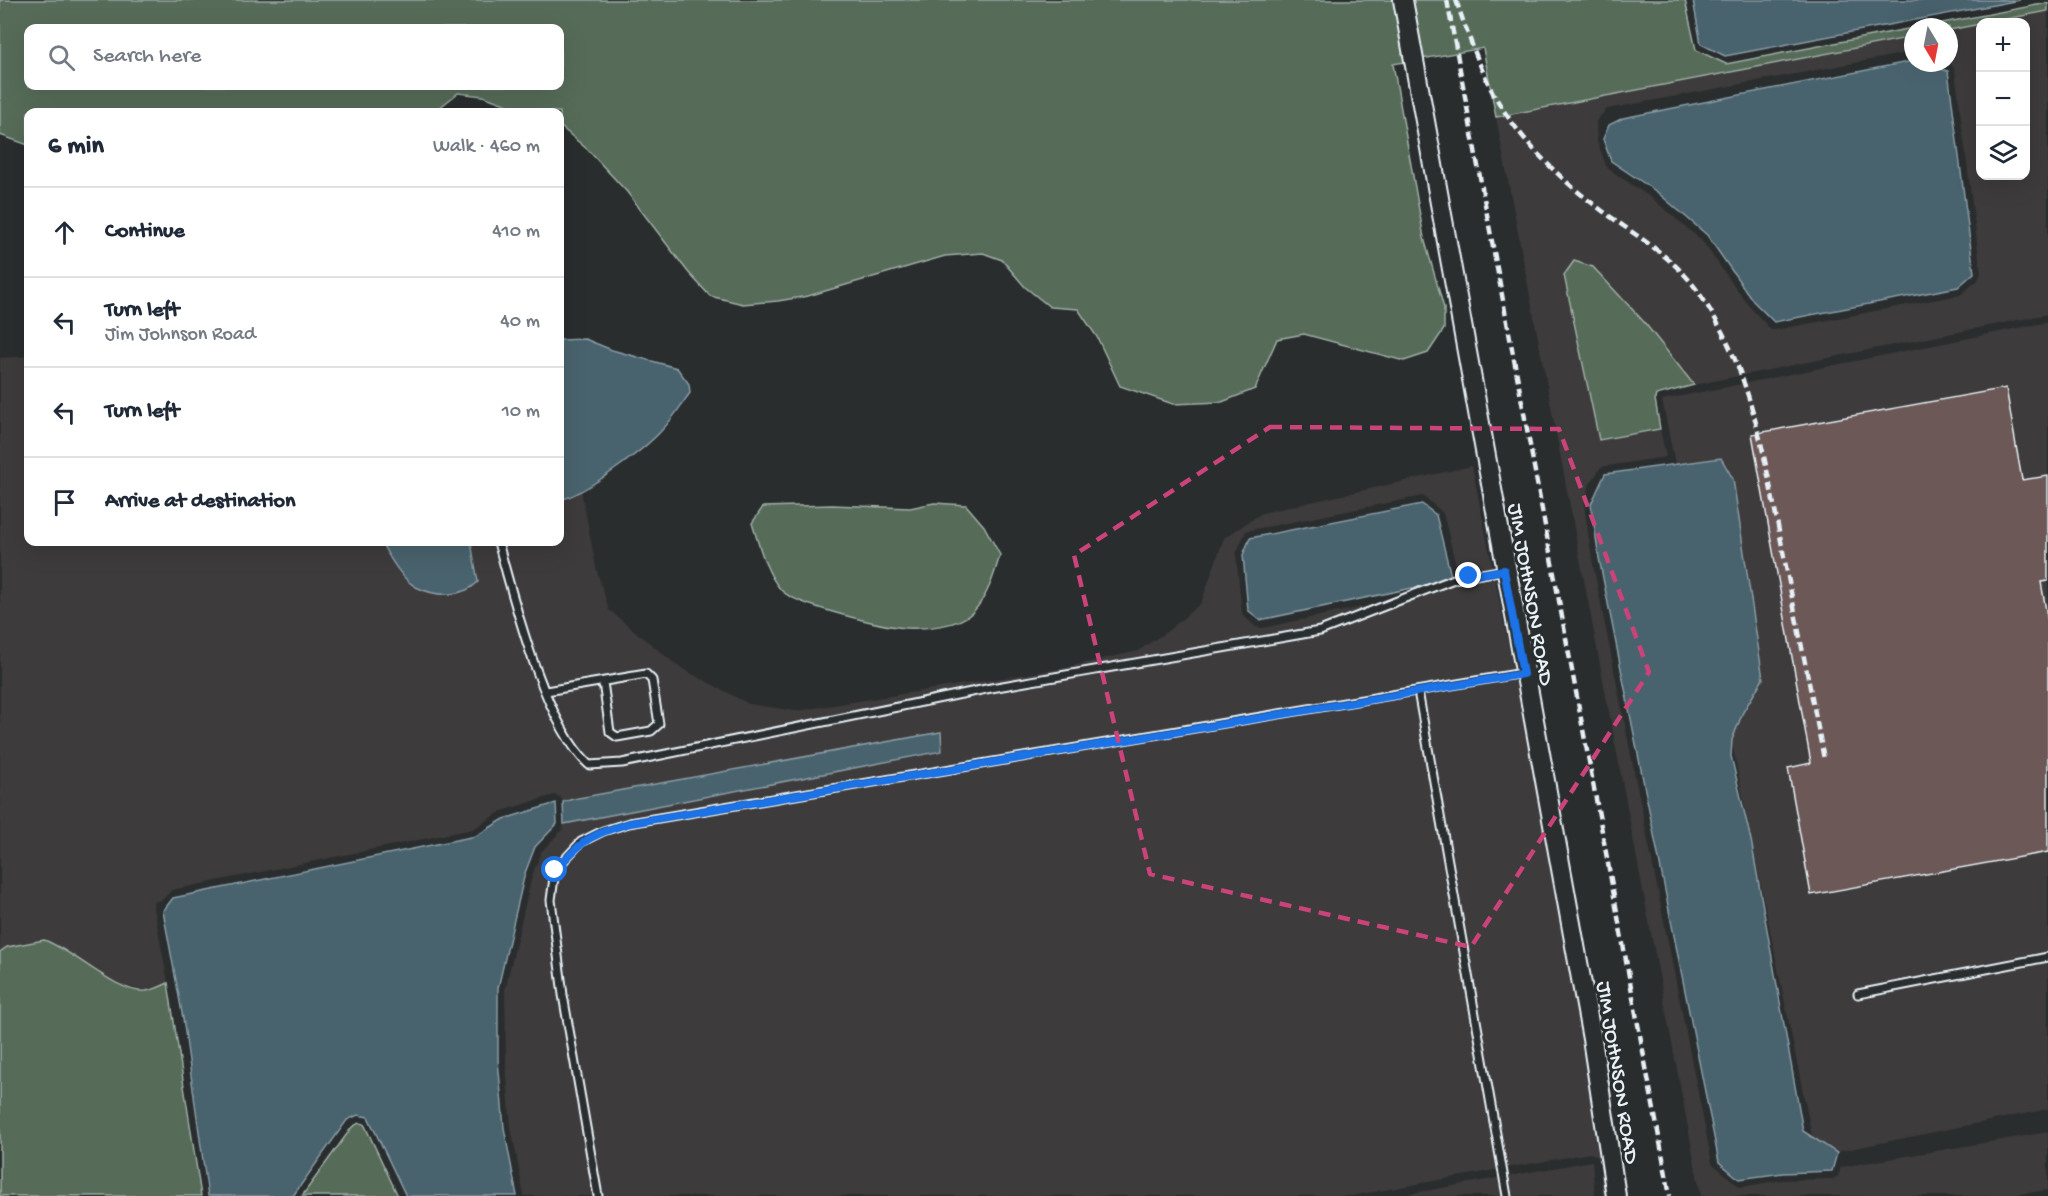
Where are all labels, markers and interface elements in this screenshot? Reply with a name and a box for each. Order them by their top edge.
north arrow [1904,18,1958,72]
map controls [1976,18,2030,180]
button: + [1976,18,2030,72]
search box [24,24,564,90]
icon: search [45,41,78,74]
text: Search here [93,44,201,70]
button: − [1976,72,2030,126]
button: layers [1976,126,2030,180]
text: 6 min [48,132,104,163]
text: Walk · 460 m [433,136,540,159]
icon: ahead [48,216,81,249]
text: Continue [105,219,185,245]
text: 410 m [492,221,540,244]
text: Turn left [105,298,179,324]
icon: left [48,306,81,339]
text: 40 m [500,311,540,334]
text: Jim Johnson Road [105,324,256,347]
icon: left [48,396,81,429]
text: Turn left [105,399,179,425]
text: 10 m [502,401,540,424]
icon: arrive [48,486,81,519]
text: Arrive at destination [105,489,295,515]
street label: JIM JOHNSON ROAD [1500,502,1558,688]
route end [1455,562,1481,588]
route start [541,856,567,882]
street label: JIM JOHNSON ROAD [1589,980,1643,1166]

